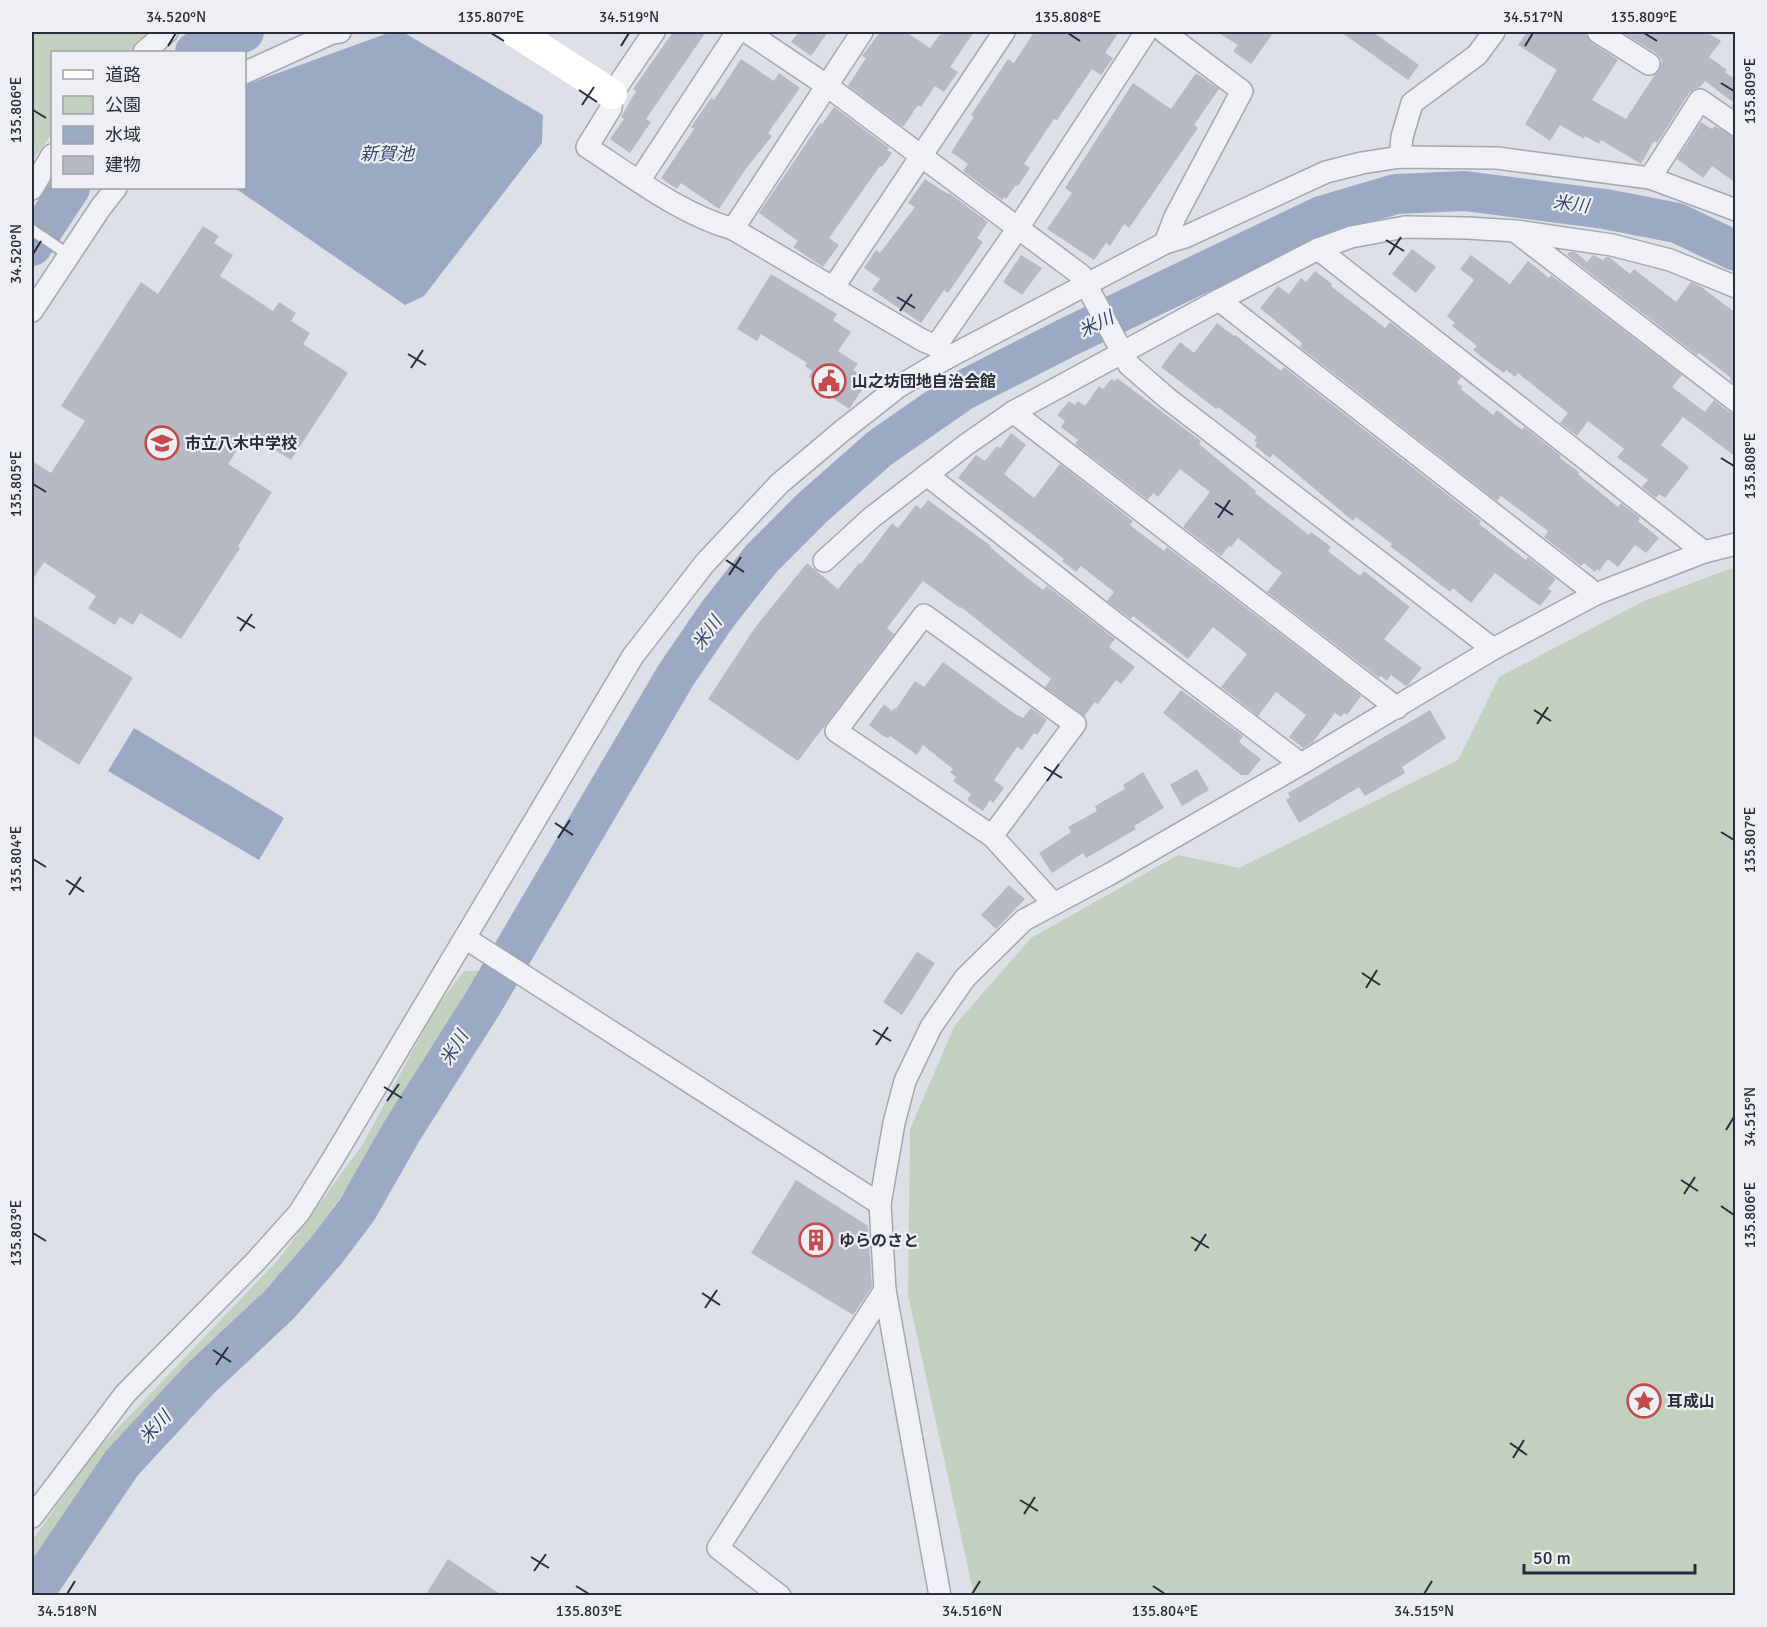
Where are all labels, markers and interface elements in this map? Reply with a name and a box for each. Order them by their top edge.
text: 34.520°N [146,8,206,26]
text: 135.807°E [458,8,524,26]
text: 34.519°N [599,8,659,26]
text: 135.808°E [1035,8,1101,26]
text: 34.517°N [1503,8,1563,26]
text: 135.809°E [1611,8,1677,26]
legend [51,51,246,189]
text: 135.809°E [1741,58,1759,124]
text: 道路 [105,64,141,86]
text: 135.806°E [7,77,25,143]
text: 公園 [105,94,141,116]
text: 水域 [105,124,141,146]
water label: 新賀池 [360,143,416,165]
text: 建物 [105,154,141,176]
water label: 米川 [1552,191,1592,217]
text: 34.520°N [7,224,25,284]
water label: 米川 [1075,305,1119,342]
public building icon: 山之坊団地自治会館 [811,363,847,399]
place label: 山之坊団地自治会館 [852,372,996,392]
school or university icon: 市立八木中学校 [144,425,180,461]
text: 135.808°E [1741,433,1759,499]
place label: 市立八木中学校 [185,434,297,454]
text: 135.805°E [7,451,25,517]
water label: 米川 [688,610,728,654]
text: 135.807°E [1741,807,1759,873]
text: 135.804°E [7,826,25,892]
water label: 米川 [435,1025,474,1069]
text: 34.515°N [1741,1087,1759,1147]
text: 135.806°E [1741,1182,1759,1248]
text: 135.803°E [7,1200,25,1266]
building icon: ゆらのさと [798,1222,834,1258]
place label: ゆらのさと [839,1231,919,1251]
place icon: 耳成山 [1626,1383,1662,1419]
place label: 耳成山 [1667,1392,1715,1412]
water label: 米川 [135,1405,177,1448]
scale bar [1524,1537,1695,1575]
text: 50 m [1533,1547,1571,1569]
text: 34.518°N [37,1602,97,1620]
text: 135.803°E [556,1602,622,1620]
text: 34.516°N [942,1602,1002,1620]
text: 135.804°E [1132,1602,1198,1620]
text: 34.515°N [1394,1602,1454,1620]

